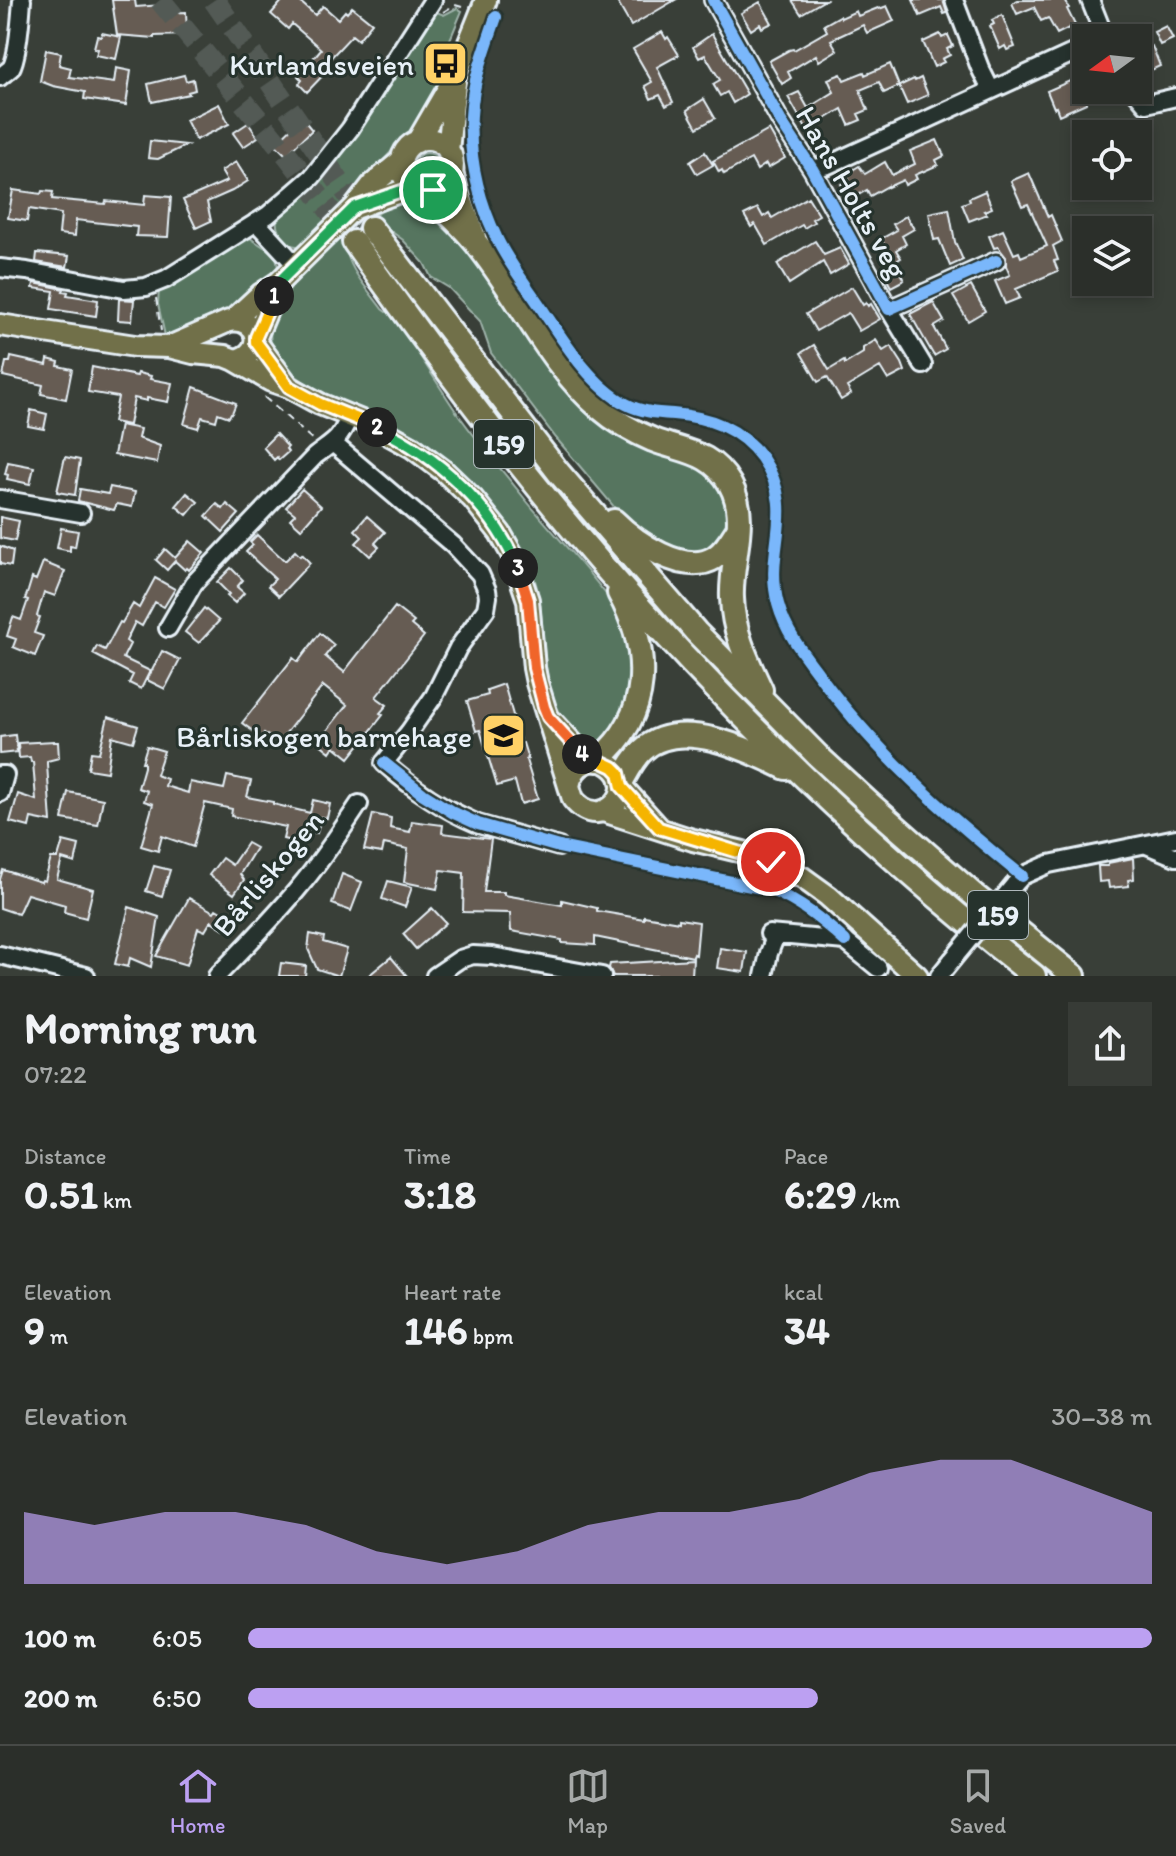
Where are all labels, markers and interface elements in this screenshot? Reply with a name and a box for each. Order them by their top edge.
north arrow [1072,24,1152,104]
map controls [1072,24,1152,296]
bus stop icon: Kurlandsveien [421,40,469,88]
place label: Kurlandsveien [229,46,414,83]
street label: Hans Holts veg [788,99,917,285]
button: locate [1072,120,1152,200]
pin [399,156,467,224]
icon: arrive [411,168,455,212]
button: layers [1072,216,1152,296]
pin: 1 [254,276,294,316]
text: 1 [269,282,279,309]
pin: 2 [357,407,397,447]
text: 2 [371,413,383,440]
road number: 159 [474,420,534,468]
pin: 3 [498,548,538,588]
text: 3 [512,554,524,581]
school or university icon: Bårliskogen barnehage [479,712,527,760]
place label: Bårliskogen barnehage [176,718,472,755]
pin: 4 [562,734,602,774]
text: 4 [575,740,589,767]
street label: Bårliskogen [204,802,332,944]
pin [737,828,805,896]
icon: check [749,840,793,884]
road number: 159 [968,891,1028,939]
text: Morning run [24,1001,257,1054]
button: share [1068,1002,1152,1086]
text: 07:22 [24,1058,87,1090]
text: Distance [24,1143,106,1170]
text: Time [404,1143,451,1170]
text: Pace [784,1143,828,1170]
text: 0.51 [24,1170,98,1218]
text: 3:18 [404,1170,476,1218]
text: 6:29 [784,1170,857,1218]
text: km [98,1187,132,1214]
text: /km [857,1187,900,1214]
text: Elevation [24,1279,111,1306]
text: Heart rate [404,1279,501,1306]
text: kcal [784,1279,823,1306]
text: 9 [24,1306,45,1354]
text: 146 [404,1306,468,1354]
text: 34 [784,1306,830,1354]
text: m [45,1323,68,1350]
text: bpm [468,1323,514,1350]
text: Elevation [24,1400,127,1432]
text: 30–38 m [1051,1400,1152,1432]
text: 100 m [24,1622,96,1654]
text: 6:05 [152,1622,202,1654]
text: 200 m [24,1682,97,1714]
text: 6:50 [152,1682,202,1714]
tab: Home [170,1764,226,1839]
tab: Map [566,1764,610,1839]
tab: Saved [950,1764,1006,1839]

